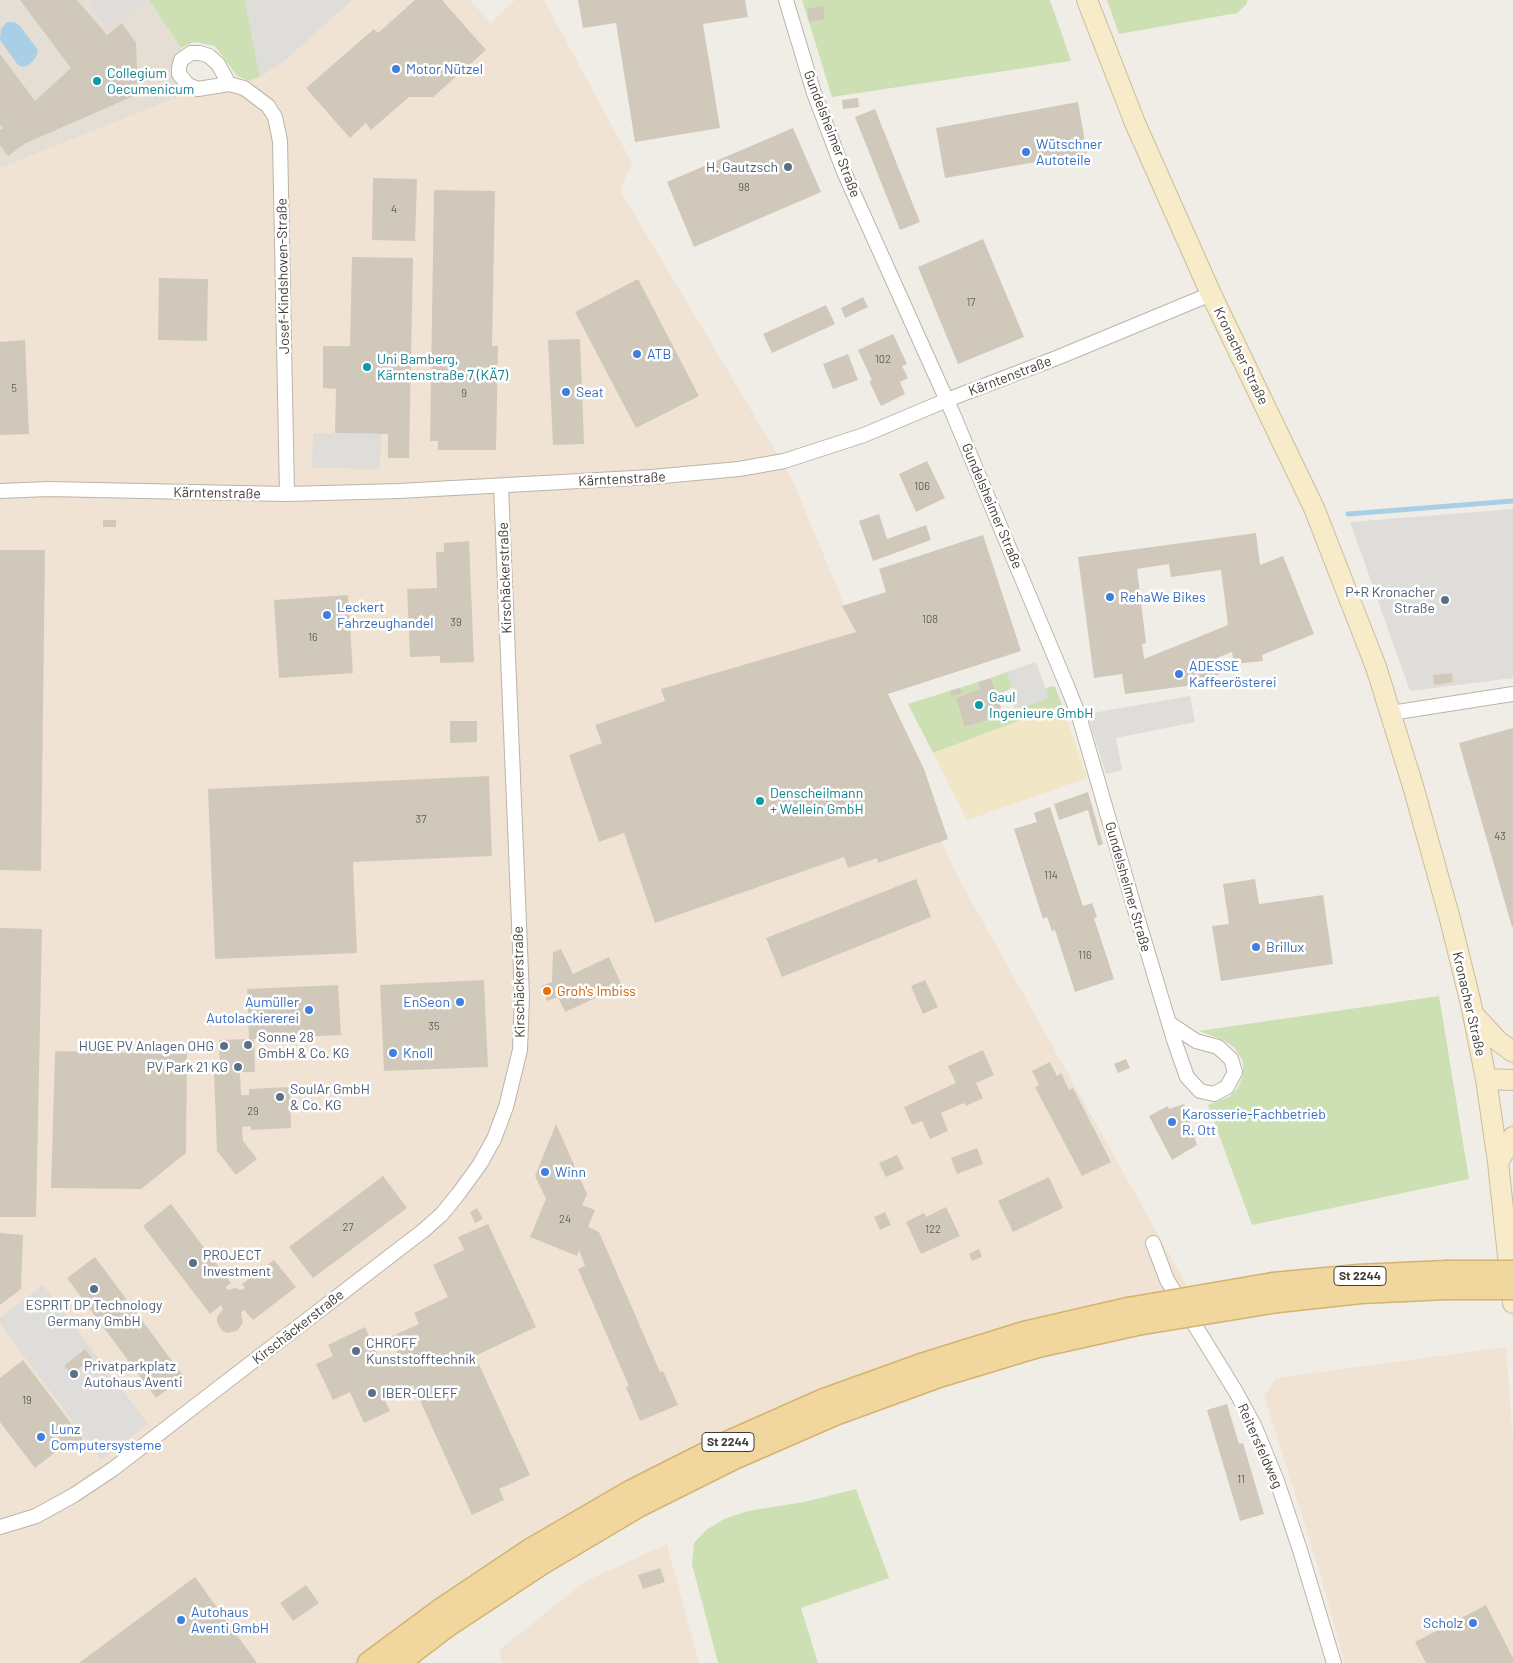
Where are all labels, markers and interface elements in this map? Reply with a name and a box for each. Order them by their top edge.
place label: Motor Nützel [406,61,483,77]
marker: Motor Nützel [390,63,402,75]
place label: Collegium Oecumenicum [107,65,194,98]
street label: Gundelsheimer Straße [800,68,864,200]
marker: Collegium Oecumenicum [91,75,103,87]
place label: Wütschner Autoteile [1036,136,1102,168]
marker: Wütschner Autoteile [1020,146,1032,158]
place label: H. Gautzsch [706,159,778,175]
marker: H. Gautzsch [782,161,794,173]
house number: 98 [738,180,750,194]
street label: Josef-Kindshoven-Straße [273,198,293,354]
house number: 4 [391,202,397,216]
house number: 17 [966,295,976,309]
street label: Kronacher Straße [1210,304,1272,408]
place label: ATB [647,346,671,362]
marker: ATB [631,348,643,360]
place label: Uni Bamberg, Kärntenstraße 7 (KÄ7) [377,351,508,384]
house number: 102 [875,352,891,366]
street label: Kärntenstraße [966,352,1054,400]
marker: Uni Bamberg, Kärntenstraße 7 (KÄ7) [361,361,373,373]
house number: 5 [11,381,17,395]
place label: Seat [576,384,604,400]
house number: 9 [461,386,467,400]
marker: Seat [560,386,572,398]
street label: Gundelsheimer Straße [958,441,1026,571]
street label: Kärntenstraße [578,468,666,490]
house number: 106 [914,479,930,493]
street label: Kärntenstraße [173,484,261,502]
street label: Kirschäckerstraße [495,522,515,634]
place label: P+R Kronacher Straße [1345,584,1435,616]
place label: RehaWe Bikes [1120,589,1206,605]
marker: RehaWe Bikes [1104,591,1116,603]
marker: P+R Kronacher Straße [1439,594,1451,606]
place label: Leckert Fahrzeughandel [337,599,434,632]
marker: Leckert Fahrzeughandel [321,609,333,621]
house number: 108 [922,612,938,626]
house number: 39 [450,615,462,629]
house number: 16 [308,630,318,644]
place label: ADESSE Kaffeerösterei [1189,658,1277,690]
marker: ADESSE Kaffeerösterei [1173,668,1185,680]
place label: Gaul Ingenieure GmbH [989,689,1093,722]
marker: Gaul Ingenieure GmbH [973,699,985,711]
place label: Denscheilmann + Wellein GmbH [770,785,864,818]
marker: Denscheilmann + Wellein GmbH [754,795,766,807]
house number: 37 [416,812,426,826]
street label: Gundelsheimer Straße [1101,820,1155,954]
house number: 43 [1494,829,1506,843]
house number: 114 [1044,868,1058,882]
street label: Kirschäckerstraße [510,926,528,1038]
place label: Brillux [1266,939,1304,955]
marker: Brillux [1250,941,1262,953]
house number: 116 [1078,948,1092,962]
street label: Kronacher Straße [1449,950,1489,1058]
place label: Groh's Imbiss [557,983,636,999]
marker: Groh's Imbiss [541,985,553,997]
place label: Aumüller Autolackiererei [206,994,299,1026]
place label: EnSeon [403,994,450,1010]
marker: EnSeon [454,996,466,1008]
marker: Aumüller Autolackiererei [303,1004,315,1016]
house number: 35 [428,1019,440,1033]
place label: Sonne 28 GmbH & Co. KG [258,1029,349,1062]
place label: HUGE PV Anlagen OHG [79,1038,214,1054]
marker: Sonne 28 GmbH & Co. KG [242,1039,254,1051]
marker: HUGE PV Anlagen OHG [218,1040,230,1052]
place label: Knoll [403,1045,433,1061]
marker: Knoll [387,1047,399,1059]
place label: PV Park 21 KG [146,1059,228,1075]
marker: PV Park 21 KG [232,1061,244,1073]
place label: SoulAr GmbH & Co. KG [290,1081,370,1114]
marker: SoulAr GmbH & Co. KG [274,1091,286,1103]
house number: 29 [247,1104,259,1118]
place label: Karosserie-Fachbetrieb R. Ott [1182,1106,1326,1138]
marker: Karosserie-Fachbetrieb R. Ott [1166,1116,1178,1128]
place label: Winn [555,1164,586,1180]
marker: Winn [539,1166,551,1178]
house number: 24 [559,1212,571,1226]
house number: 27 [342,1220,354,1234]
house number: 122 [925,1222,941,1236]
place label: PROJECT Investment [203,1247,271,1280]
marker: PROJECT Investment [187,1257,199,1269]
road number: St 2244 [1334,1266,1386,1285]
marker: ESPRIT DP Technology Germany GmbH [88,1283,100,1295]
street label: Kirschäckerstraße [249,1286,347,1368]
place label: ESPRIT DP Technology Germany GmbH [26,1297,162,1330]
place label: CHROFF Kunststofftechnik [366,1335,476,1368]
marker: CHROFF Kunststofftechnik [350,1345,362,1357]
place label: Privatparkplatz Autohaus Aventi [84,1358,182,1390]
marker: Privatparkplatz Autohaus Aventi [68,1368,80,1380]
place label: IBER-OLEFF [382,1385,458,1401]
marker: IBER-OLEFF [366,1387,378,1399]
house number: 19 [22,1393,32,1407]
street label: Reitersfeldweg [1234,1401,1286,1491]
place label: Lunz Computersysteme [51,1421,162,1454]
marker: Lunz Computersysteme [35,1431,47,1443]
road number: St 2244 [702,1432,754,1451]
house number: 11 [1237,1472,1245,1486]
place label: Autohaus Aventi GmbH [191,1604,269,1636]
marker: Autohaus Aventi GmbH [175,1614,187,1626]
place label: Scholz [1423,1615,1463,1631]
marker: Scholz [1467,1617,1479,1629]

